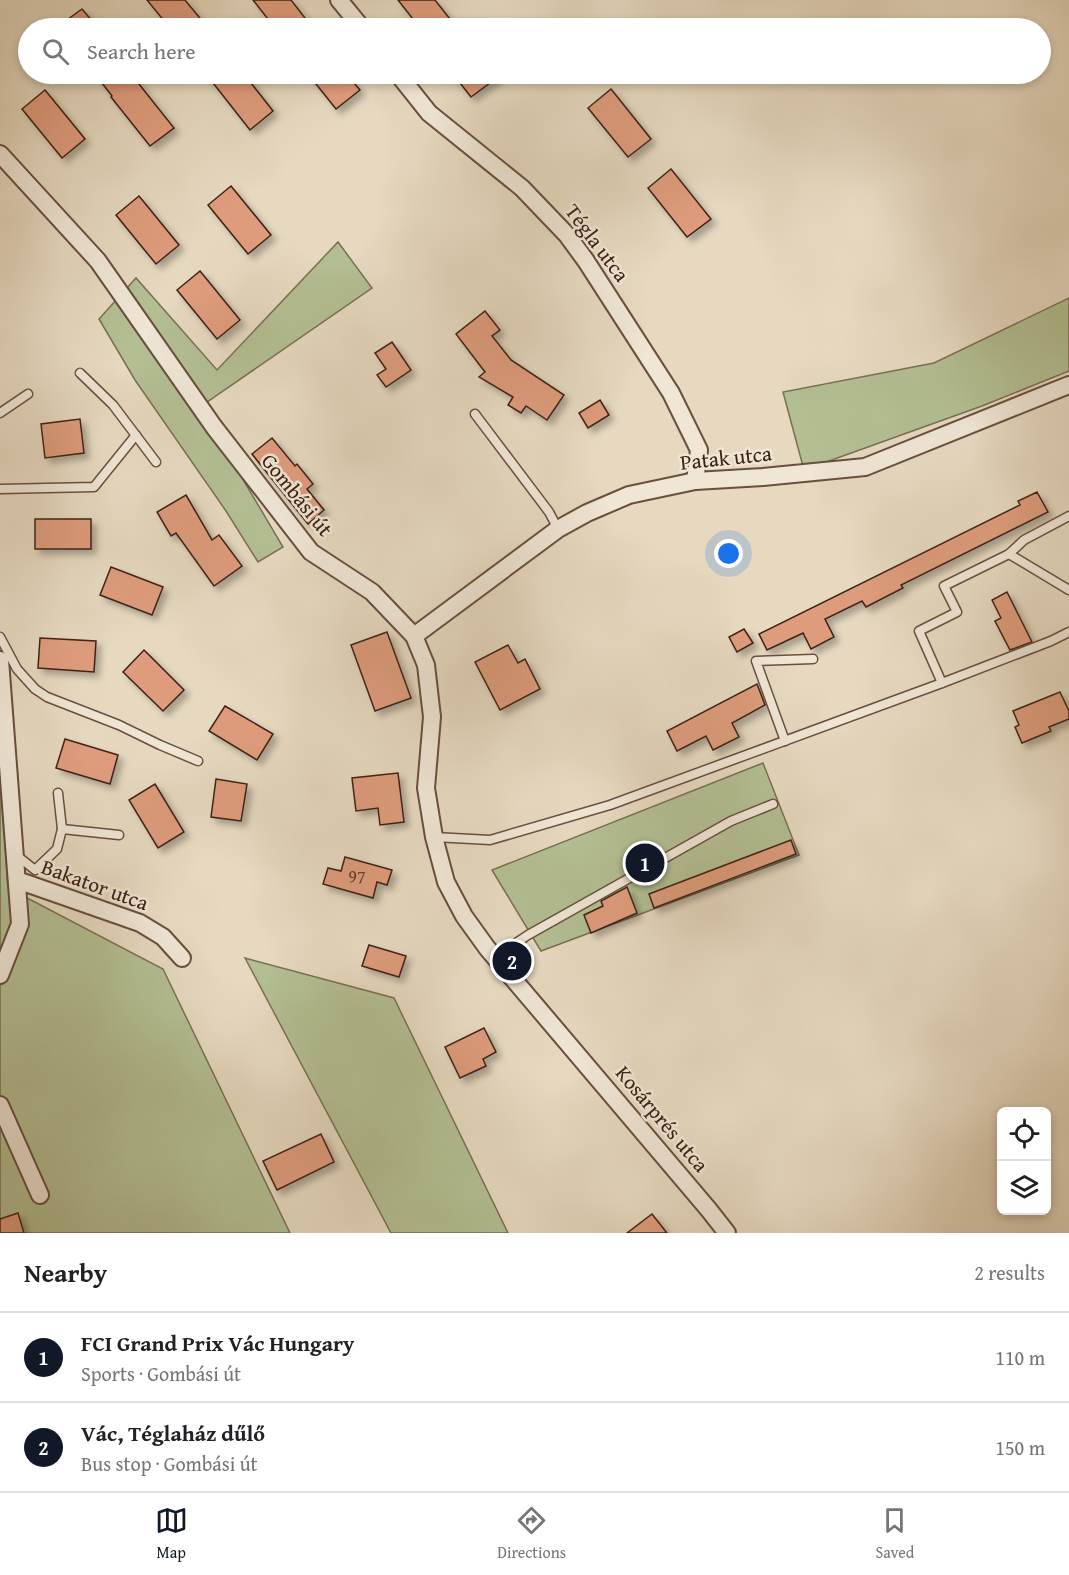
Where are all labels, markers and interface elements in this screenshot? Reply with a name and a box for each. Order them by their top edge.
search box [18,18,1051,84]
icon: search [39,35,72,68]
text: Search here [87,35,196,67]
street label: Tégla utca [558,197,637,288]
street label: Patak utca [679,437,773,478]
street label: Gombási út [254,447,341,543]
your location [714,539,743,568]
pin: 1 [626,840,664,886]
street label: Bakator utca [37,851,153,918]
house number: 97 [348,863,366,890]
pin: 2 [492,938,532,984]
street label: Kosárprés utca [608,1059,716,1179]
map controls [997,1107,1051,1215]
button: locate [997,1107,1051,1161]
button: layers [997,1161,1051,1215]
text: Nearby [24,1253,107,1292]
text: 2 results [974,1258,1045,1287]
text: FCI Grand Prix Vác Hungary [81,1327,354,1359]
text: 1 [38,1343,49,1372]
text: 110 m [995,1343,1045,1372]
text: Sports · Gombási út [81,1359,241,1388]
text: Vác, Téglaház dűlő [81,1417,265,1449]
text: 2 [38,1433,49,1462]
text: 150 m [995,1433,1045,1462]
text: Bus stop · Gombási út [81,1449,258,1478]
tab: Map [155,1504,188,1564]
tab: Directions [497,1504,566,1564]
tab: Saved [875,1504,914,1564]

